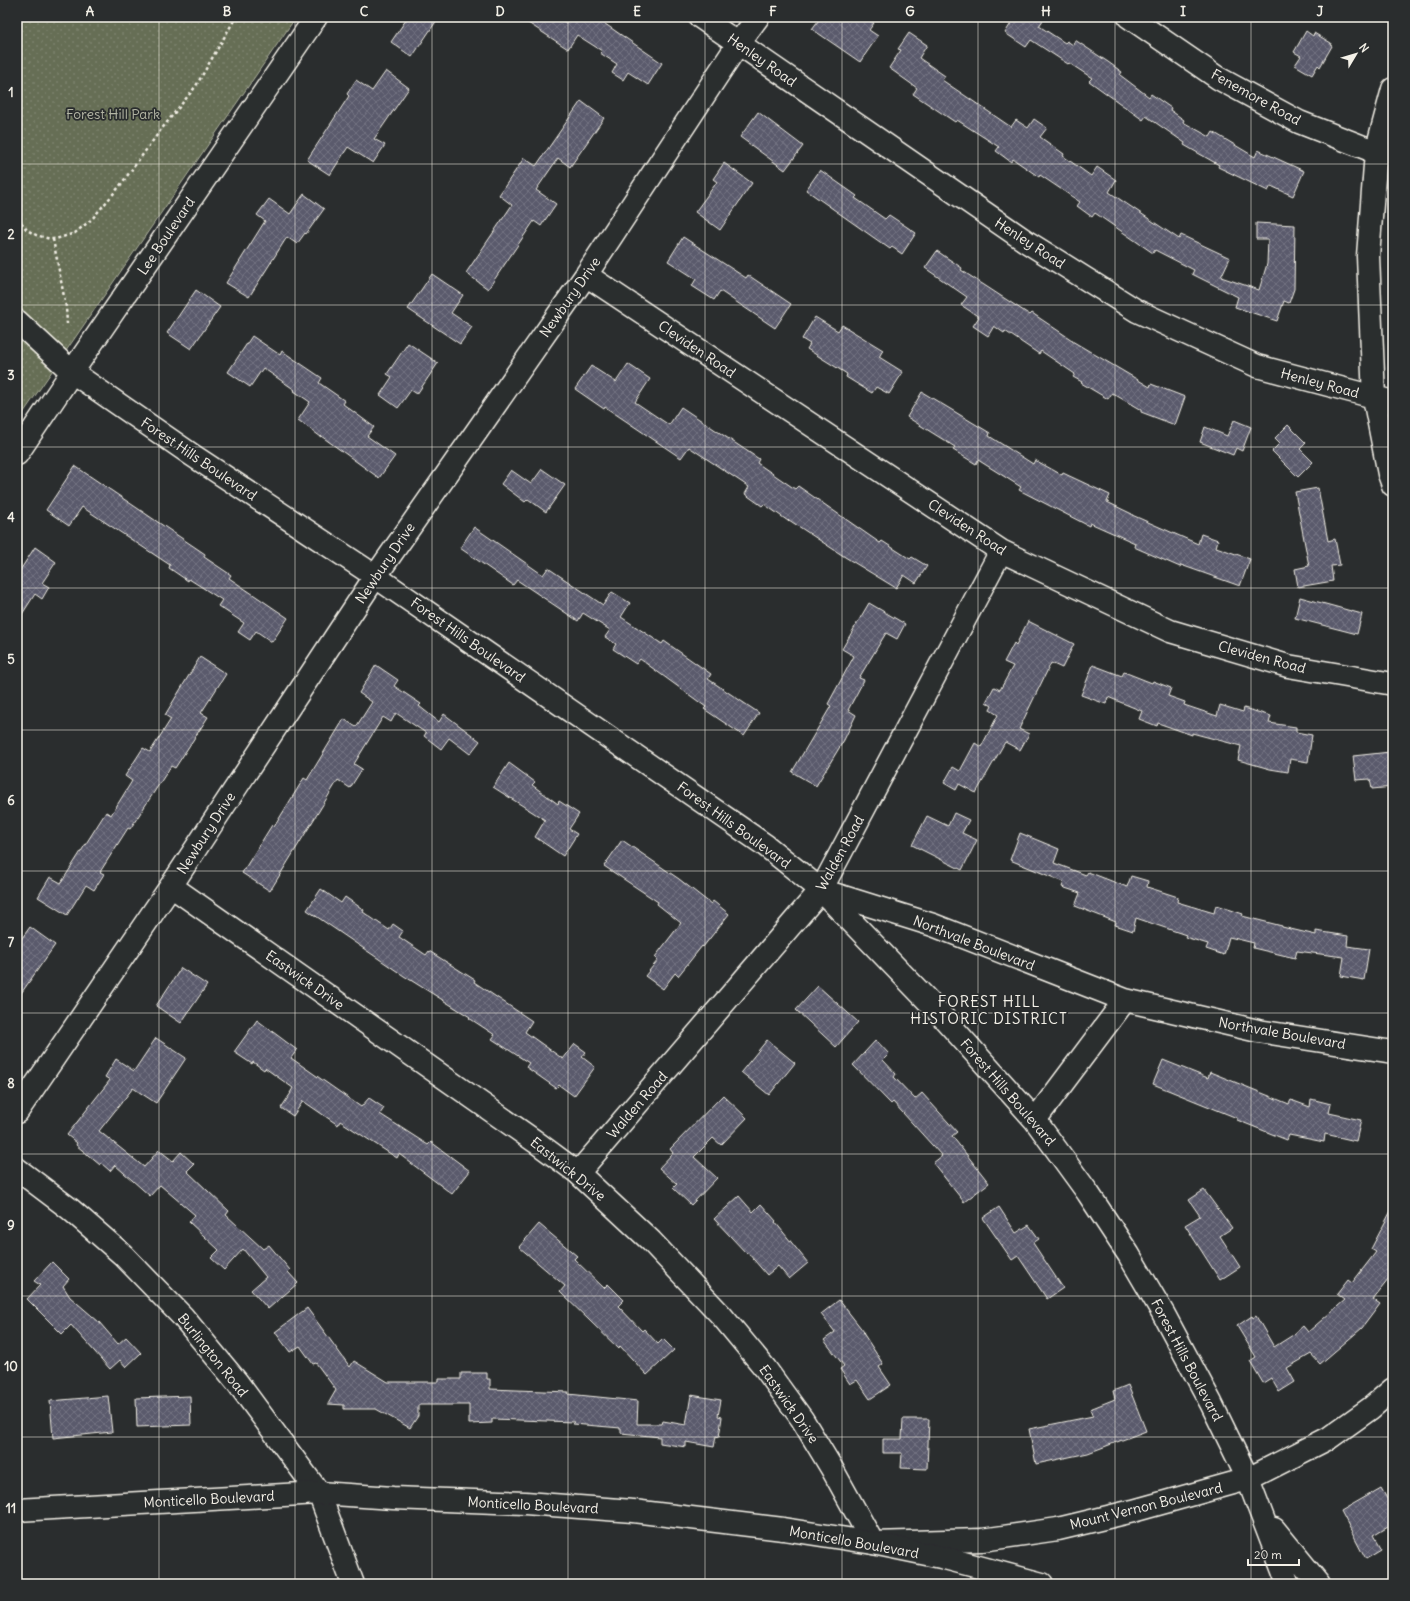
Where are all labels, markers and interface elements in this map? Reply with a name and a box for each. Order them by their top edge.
text: A [86,3,95,20]
text: B [223,3,232,20]
text: C [360,3,369,20]
text: D [495,3,505,20]
text: E [633,3,641,20]
text: F [769,3,777,20]
text: G [905,3,915,20]
text: H [1041,3,1051,20]
text: I [1180,3,1186,20]
text: J [1317,3,1324,20]
street label: Henley Road [724,30,800,90]
north arrow [1336,34,1376,74]
text: N [1356,41,1372,55]
street label: Fenemore Road [1208,65,1304,129]
text: 1 [8,84,14,101]
park label: Forest Hill Park [66,105,160,123]
street label: Lee Boulevard [133,194,199,278]
street label: Henley Road [991,214,1069,272]
text: 2 [7,226,15,243]
street label: Newbury Drive [536,253,604,341]
street label: Cleviden Road [655,316,739,382]
street label: Henley Road [1279,364,1361,402]
text: 3 [7,367,15,384]
street label: Forest Hills Boulevard [138,414,260,504]
street label: Cleviden Road [924,495,1010,559]
text: 4 [7,509,15,526]
street label: Newbury Drive [351,519,419,607]
street label: Forest Hills Boulevard [407,594,529,686]
street label: Cleviden Road [1216,637,1308,677]
text: 5 [7,651,15,668]
street label: Forest Hills Boulevard [674,778,794,872]
street label: Newbury Drive [173,789,239,877]
text: 6 [7,792,15,809]
street label: Walden Road [812,812,868,894]
street label: Northvale Boulevard [911,911,1037,975]
text: 7 [8,934,15,951]
street label: Eastwick Drive [262,946,348,1014]
district label: FOREST HILL HISTORIC DISTRICT [910,992,1068,1028]
street label: Northvale Boulevard [1217,1013,1347,1053]
street label: Forest Hills Boulevard [957,1035,1059,1149]
street label: Walden Road [603,1068,671,1142]
text: 8 [7,1075,15,1092]
street label: Eastwick Drive [527,1133,609,1205]
text: 9 [7,1217,15,1234]
street label: Forest Hills Boulevard [1147,1296,1227,1424]
street label: Burlington Road [174,1310,252,1400]
text: 10 [4,1358,18,1375]
street label: Eastwick Drive [755,1361,823,1447]
street label: Mount Vernon Boulevard [1068,1478,1224,1534]
street label: Monticello Boulevard [143,1487,275,1511]
street label: Monticello Boulevard [467,1493,599,1517]
text: 11 [6,1500,16,1517]
street label: Monticello Boulevard [788,1522,920,1562]
scale bar [1248,1541,1299,1567]
text: 20 m [1254,1547,1282,1562]

